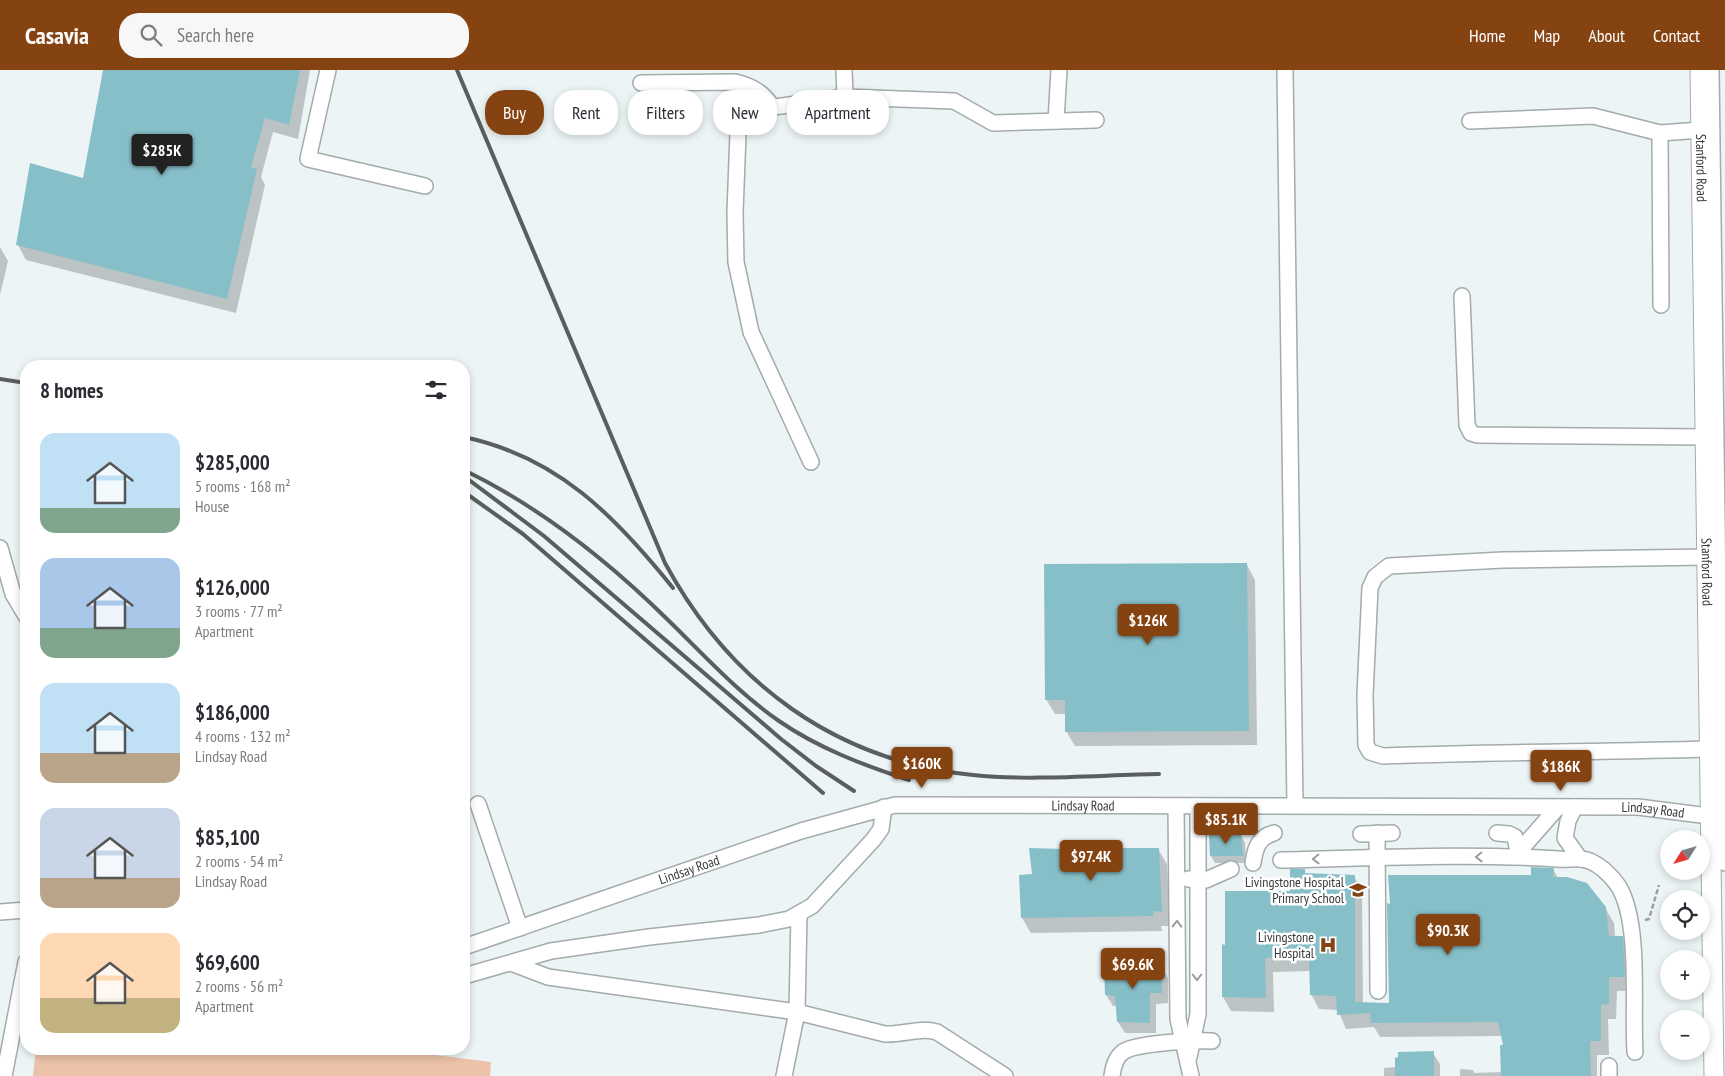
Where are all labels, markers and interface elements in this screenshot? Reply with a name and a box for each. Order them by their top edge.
search box [119,13,469,58]
text: Casavia [25,20,89,51]
icon: search [137,21,165,49]
text: Search here [177,23,254,47]
text: Home [1469,24,1506,47]
text: Map [1534,24,1560,47]
text: About [1588,24,1625,47]
text: Contact [1653,24,1700,47]
chip: Buy [485,90,544,135]
chip: Rent [554,90,618,135]
chip: Filters [628,90,703,135]
chip: New [713,90,777,135]
chip: Apartment [787,90,889,135]
pin: $285K [127,134,197,176]
street label: Stanford Road [1692,134,1711,202]
text: $285K [143,140,181,160]
icon: filters [422,376,450,404]
text: 8 homes [40,377,103,404]
text: $285,000 [195,449,270,476]
icon: home [80,453,140,513]
text: 5 rooms · 168 m² [195,476,291,496]
text: House [195,496,229,516]
street label: Stanford Road [1698,538,1716,606]
text: $126,000 [195,574,270,601]
icon: home [80,578,140,638]
text: 3 rooms · 77 m² [195,601,283,621]
pin: $126K [1113,604,1183,646]
text: $126K [1129,610,1167,630]
text: Apartment [195,621,254,641]
text: $186,000 [195,699,270,726]
icon: home [80,703,140,763]
text: 4 rooms · 132 m² [195,726,291,746]
text: Lindsay Road [195,746,267,766]
pin: $160K [887,746,957,789]
pin: $186K [1526,750,1596,792]
text: $160K [903,753,941,773]
text: $186K [1542,756,1580,776]
street label: Lindsay Road [1051,796,1115,815]
street label: Lindsay Road [1621,798,1685,822]
pin: $85.1K [1185,802,1267,845]
text: $85.1K [1205,809,1247,829]
text: $85,100 [195,824,260,851]
icon: home [80,828,140,888]
north arrow [1660,830,1710,880]
map controls [1660,830,1710,1060]
pin: $97.4K [1050,840,1132,882]
text: $97.4K [1071,846,1111,866]
text: 2 rooms · 54 m² [195,851,283,871]
street label: Lindsay Road [656,851,722,888]
one-way arrow [1474,852,1482,862]
one-way arrow [1312,854,1320,864]
text: Lindsay Road [195,871,267,891]
place label: Livingstone Hospital Primary School [1245,873,1345,907]
school or university icon: Livingstone Hospital Primary School [1348,880,1368,900]
button: locate [1660,890,1710,940]
pin: $90.3K [1407,914,1489,956]
one-way arrow [1172,920,1182,928]
text: $90.3K [1427,920,1469,940]
place label: Livingstone Hospital [1258,928,1315,962]
hospital icon: Livingstone Hospital [1318,935,1338,955]
pin: $69.6K [1092,948,1174,990]
text: $69,600 [195,949,260,976]
button: + [1660,950,1710,1000]
icon: home [80,953,140,1013]
text: $69.6K [1112,954,1154,974]
one-way arrow [1192,974,1202,982]
text: 2 rooms · 56 m² [195,976,283,996]
text: Apartment [195,996,254,1016]
button: − [1660,1010,1710,1060]

